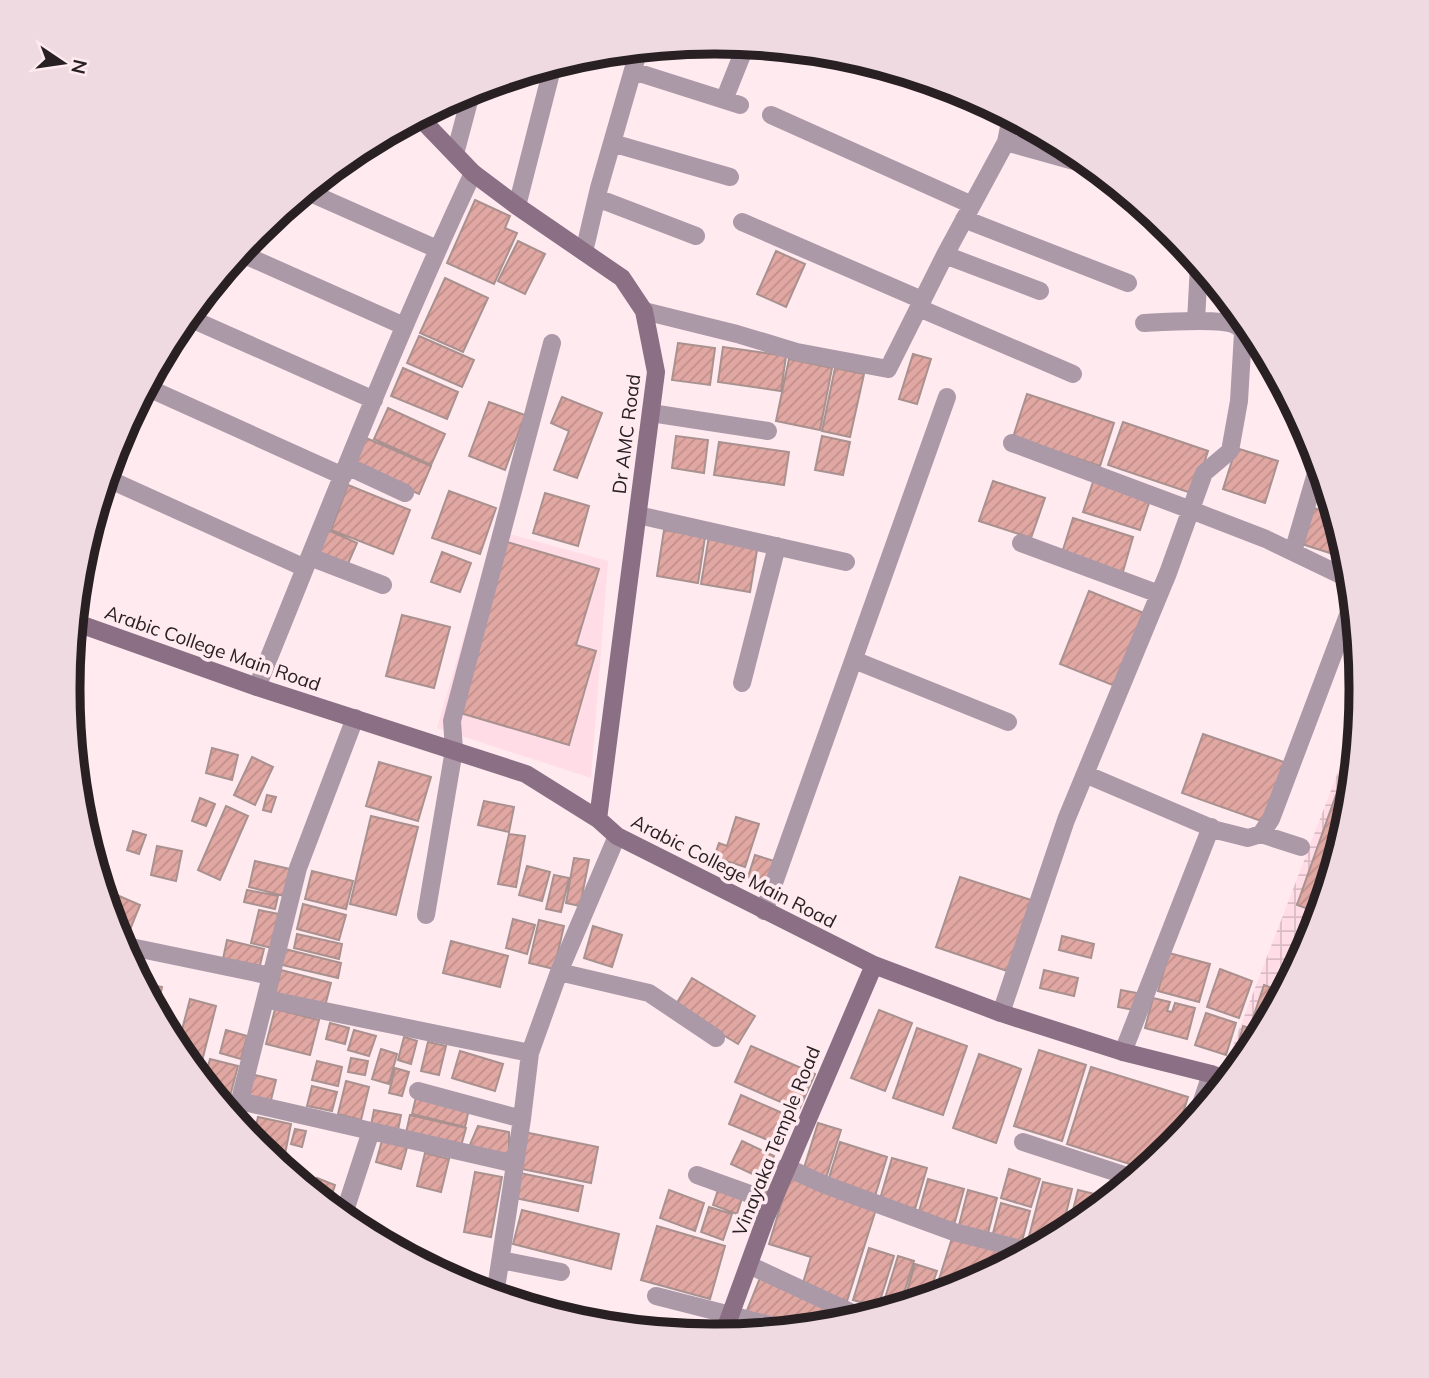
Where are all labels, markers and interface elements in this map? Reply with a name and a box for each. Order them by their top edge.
north arrow [28,28,98,98]
text: N [66,57,93,77]
street label: Dr AMC Road [607,373,645,495]
street label: Arabic College Main Road [102,600,324,696]
street label: Arabic College Main Road [628,809,840,933]
street label: Vinayaka Temple Road [727,1043,825,1239]

